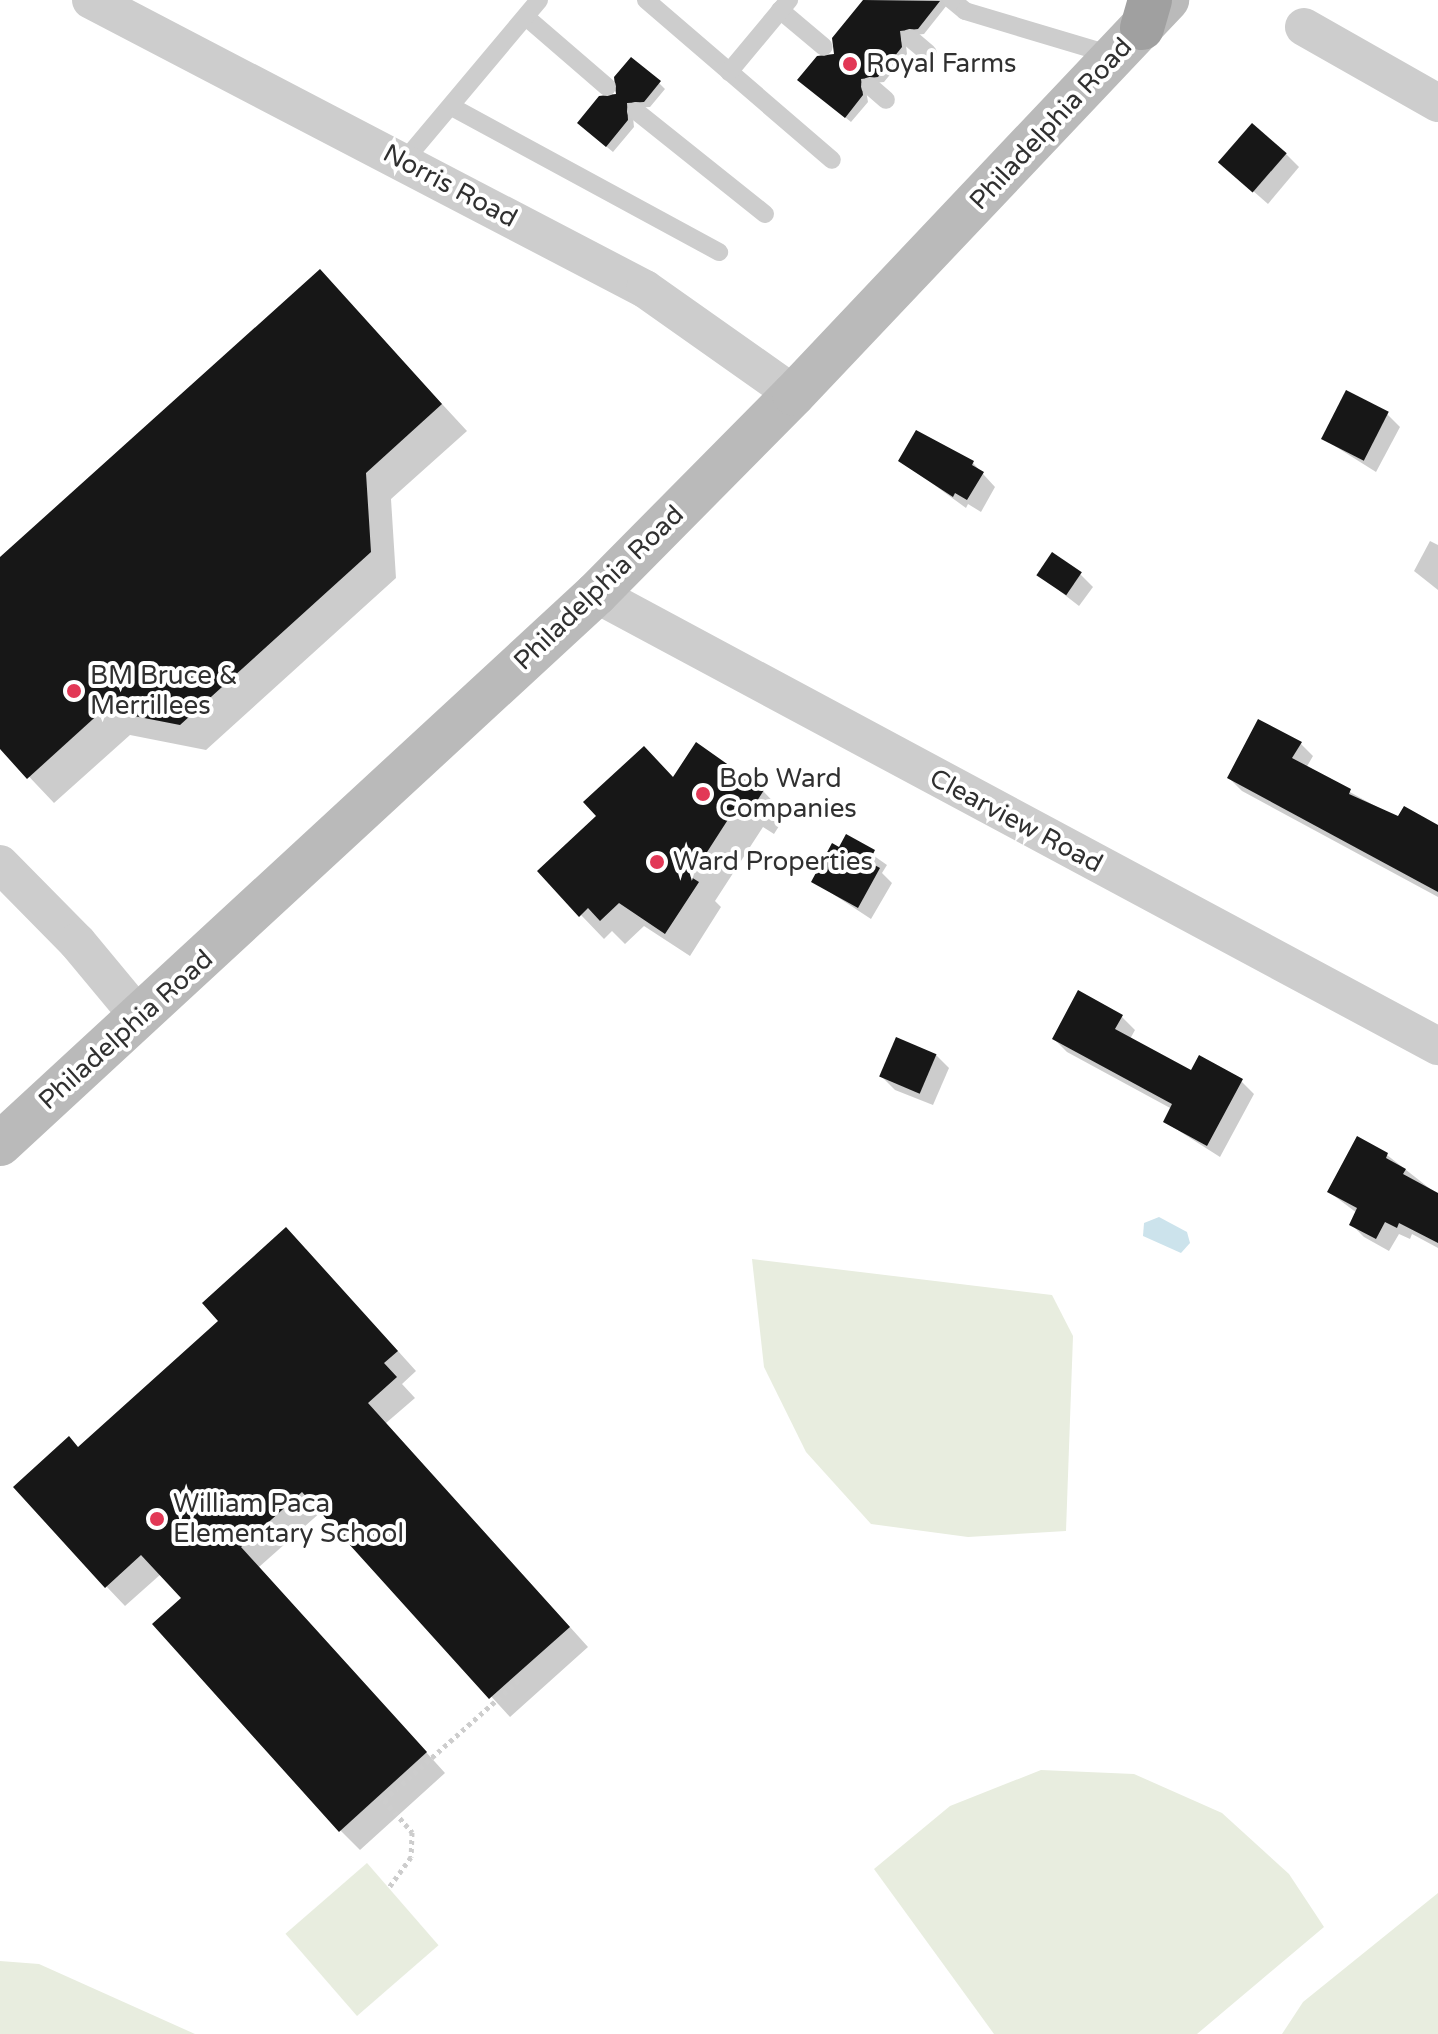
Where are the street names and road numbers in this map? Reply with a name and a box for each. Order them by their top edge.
street label: Philadelphia Road [963,32,1139,216]
street label: Norris Road [378,138,522,234]
street label: Philadelphia Road [508,499,690,677]
street label: Clearview Road [924,762,1108,880]
street label: Philadelphia Road [32,944,220,1116]

